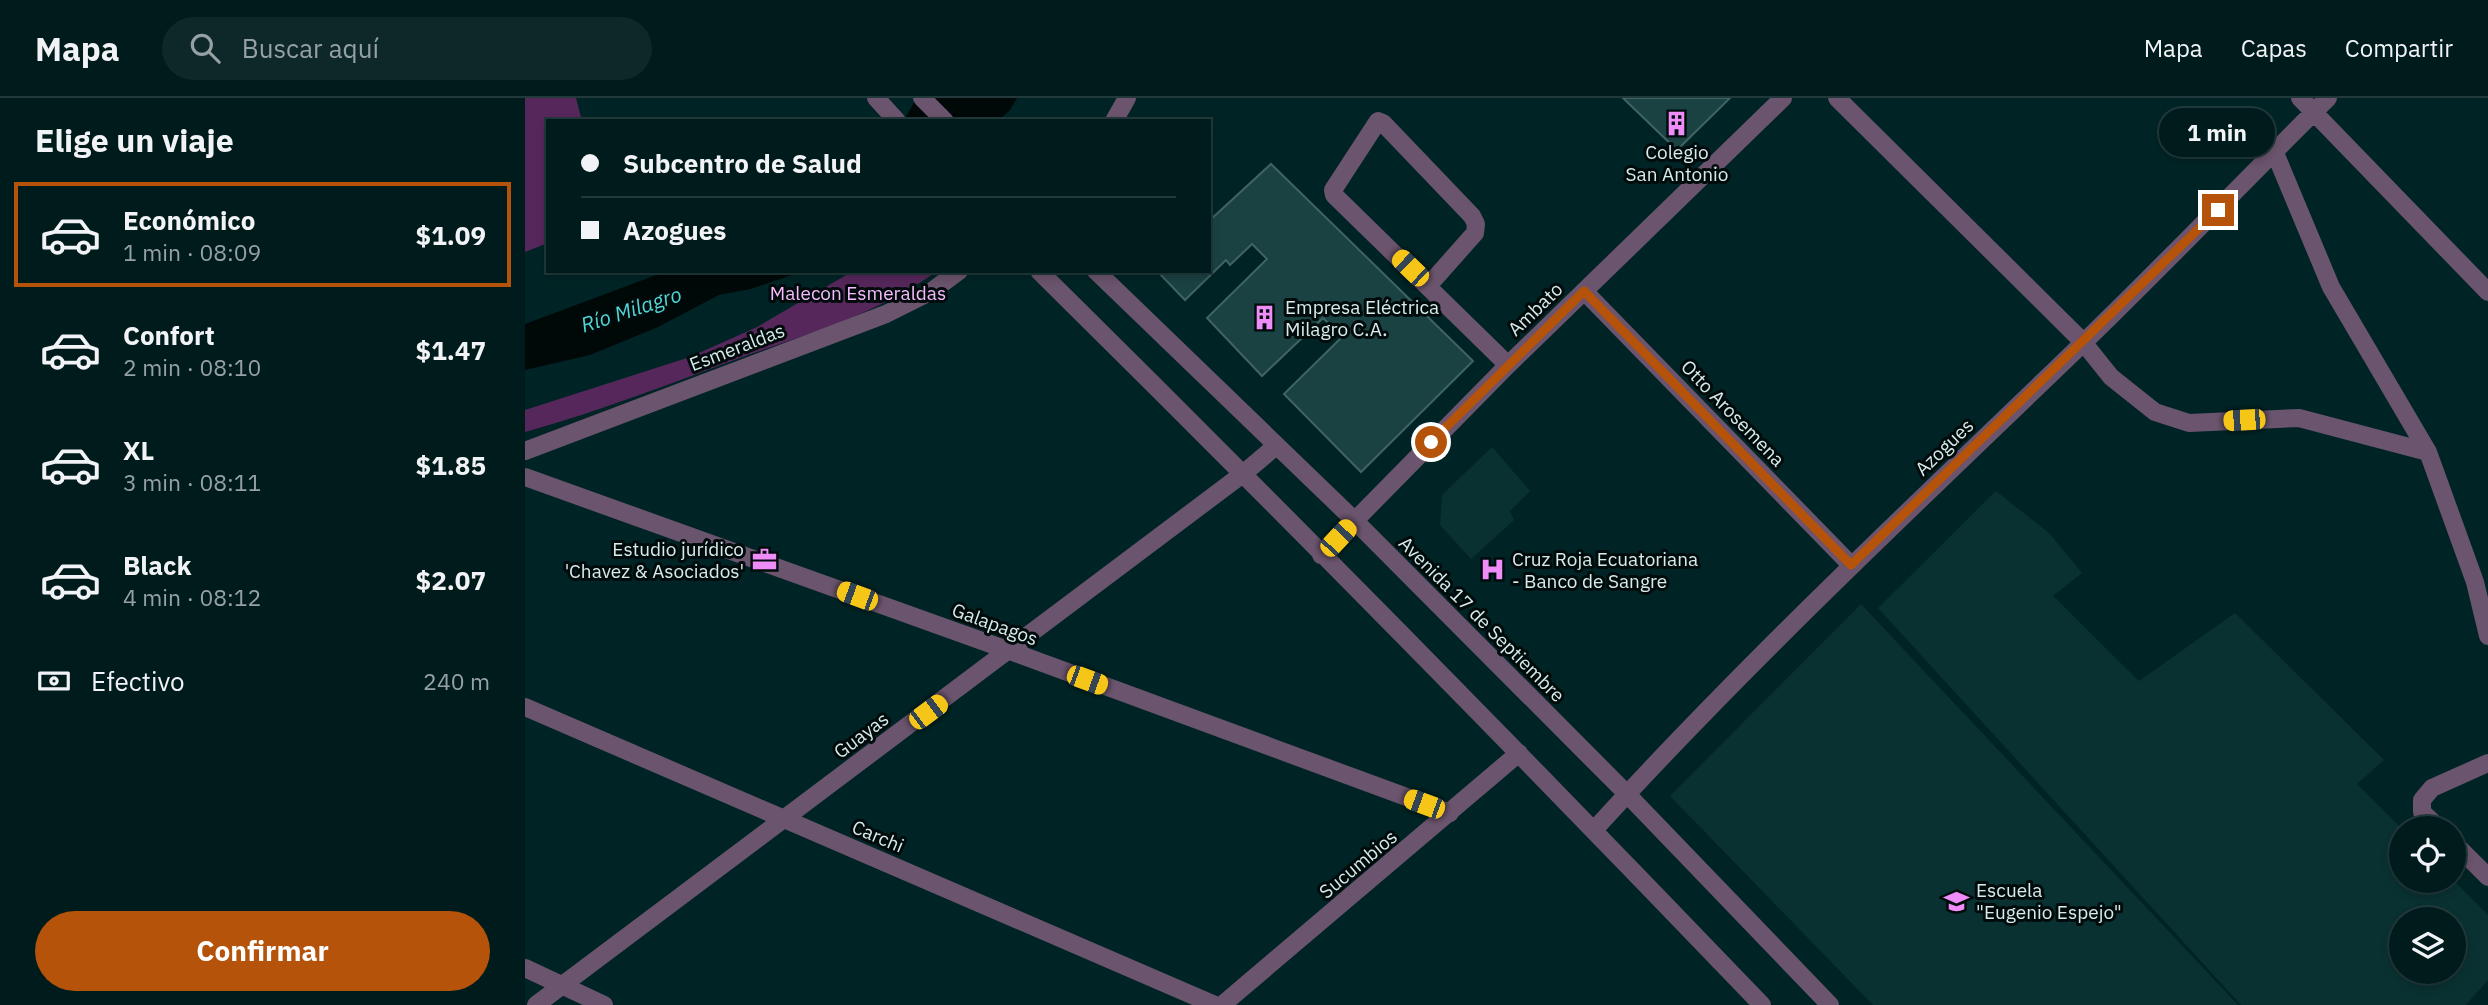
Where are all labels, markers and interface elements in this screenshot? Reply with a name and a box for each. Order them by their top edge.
search box [162,17,652,80]
text: Mapa [35,27,120,70]
icon: search [186,29,224,67]
text: Buscar aquí [242,31,379,65]
text: Mapa [2144,32,2203,64]
text: Capas [2241,32,2307,64]
text: Compartir [2345,32,2453,64]
callout: 1 min [2160,108,2276,158]
building icon: Colegio San Antonio [1663,110,1691,138]
text: 1 min [2187,117,2247,147]
text: Elige un viaje [35,119,234,161]
place label: Colegio San Antonio [1626,140,1728,186]
text: Subcentro de Salud [623,146,862,180]
route end [2202,194,2234,226]
icon: car [39,203,102,266]
text: Económico [123,203,255,237]
text: Azogues [623,213,726,247]
text: $1.09 [416,218,486,252]
text: 1 min · 08:09 [123,237,261,267]
car [1388,246,1433,290]
street label: Ambato [1503,277,1567,341]
water label: Río Milagro [577,280,685,338]
park label: Malecon Esmeraldas [770,281,946,305]
place label: Empresa Eléctrica Milagro C.A. [1285,295,1439,341]
building icon: Empresa Eléctrica Milagro C.A. [1251,304,1279,332]
icon: car [39,318,102,381]
text: Confort [123,318,215,352]
street label: Esmeraldas [686,318,788,376]
text: $1.47 [416,333,486,367]
text: 2 min · 08:10 [123,352,261,382]
street label: Otto Arosemena [1676,355,1790,471]
car [2223,408,2266,432]
street label: Azogues [1910,413,1978,481]
route start [1415,426,1447,458]
icon: car [39,433,102,496]
text: XL [123,433,154,467]
text: $1.85 [416,448,486,482]
text: 3 min · 08:11 [123,467,261,497]
car [1316,515,1361,561]
street label: Avenida 17 de Septiembre [1394,531,1570,707]
place label: Estudio jurídico 'Chavez & Asociados' [565,537,744,583]
office icon: Estudio jurídico 'Chavez & Asociados' [750,546,778,574]
place label: Cruz Roja Ecuatoriana - Banco de Sangre [1512,547,1698,593]
icon: car [39,548,102,611]
text: Black [123,548,191,582]
hospital icon: Cruz Roja Ecuatoriana - Banco de Sangre [1478,556,1506,584]
text: $2.07 [416,563,486,597]
car [834,579,881,613]
text: 4 min · 08:12 [123,582,261,612]
street label: Galapagos [949,597,1041,651]
icon: cash [35,662,73,700]
car [1064,663,1111,697]
text: Efectivo [91,664,185,698]
text: 240 m [423,666,490,696]
car [905,691,952,733]
street label: Guayas [829,707,893,763]
car [1401,787,1448,821]
street label: Carchi [848,814,908,858]
map controls [2389,816,2466,984]
button: locate [2389,816,2466,893]
street label: Sucumbios [1314,824,1402,904]
place label: Escuela "Eugenio Espejo" [1976,878,2122,924]
school or university icon: Escuela "Eugenio Espejo" [1942,887,1970,915]
button: layers [2389,907,2466,984]
button: Confirmar [35,911,490,991]

